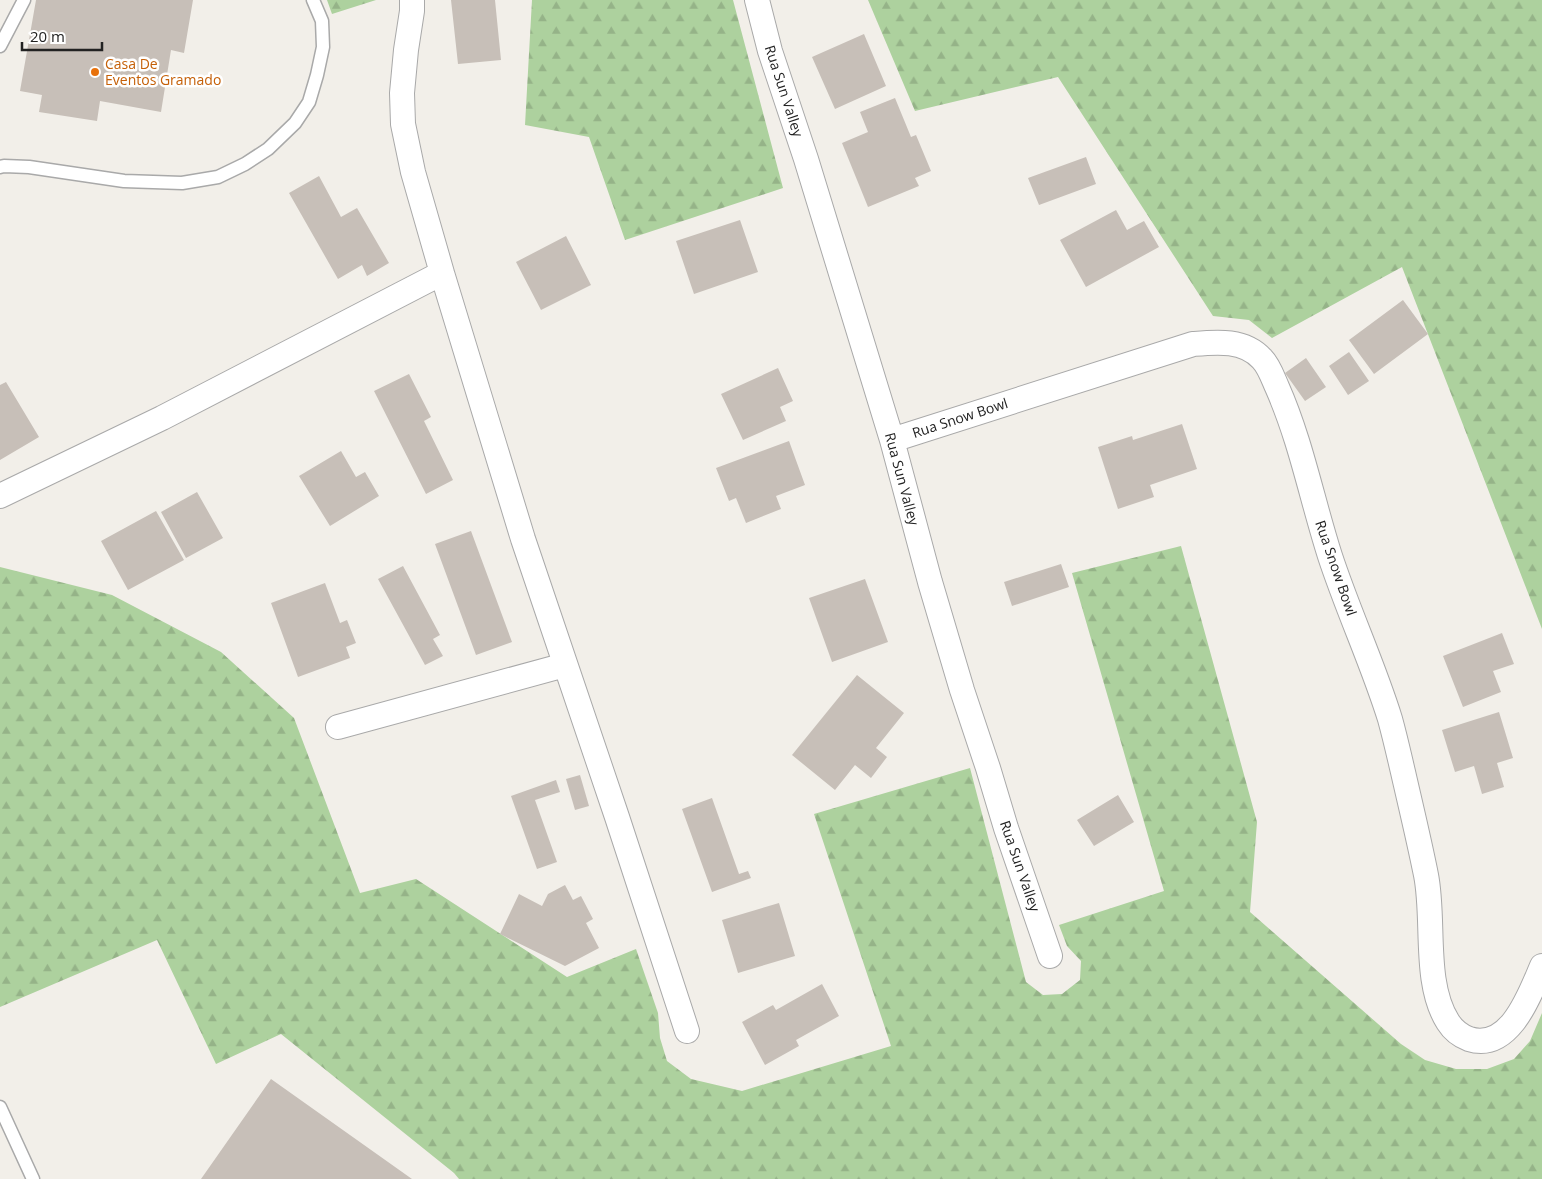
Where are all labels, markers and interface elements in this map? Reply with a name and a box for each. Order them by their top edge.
scale bar [22,20,102,52]
text: 20 m [30,26,65,46]
street label: Rua Sun Valley [761,43,809,140]
place label: Casa De Eventos Gramado [105,54,221,89]
marker: Casa De Eventos Gramado [89,66,101,78]
street label: Rua Snow Bowl [910,393,1010,442]
street label: Rua Sun Valley [881,430,924,528]
street label: Rua Snow Bowl [1311,518,1362,618]
street label: Rua Sun Valley [996,818,1045,915]

